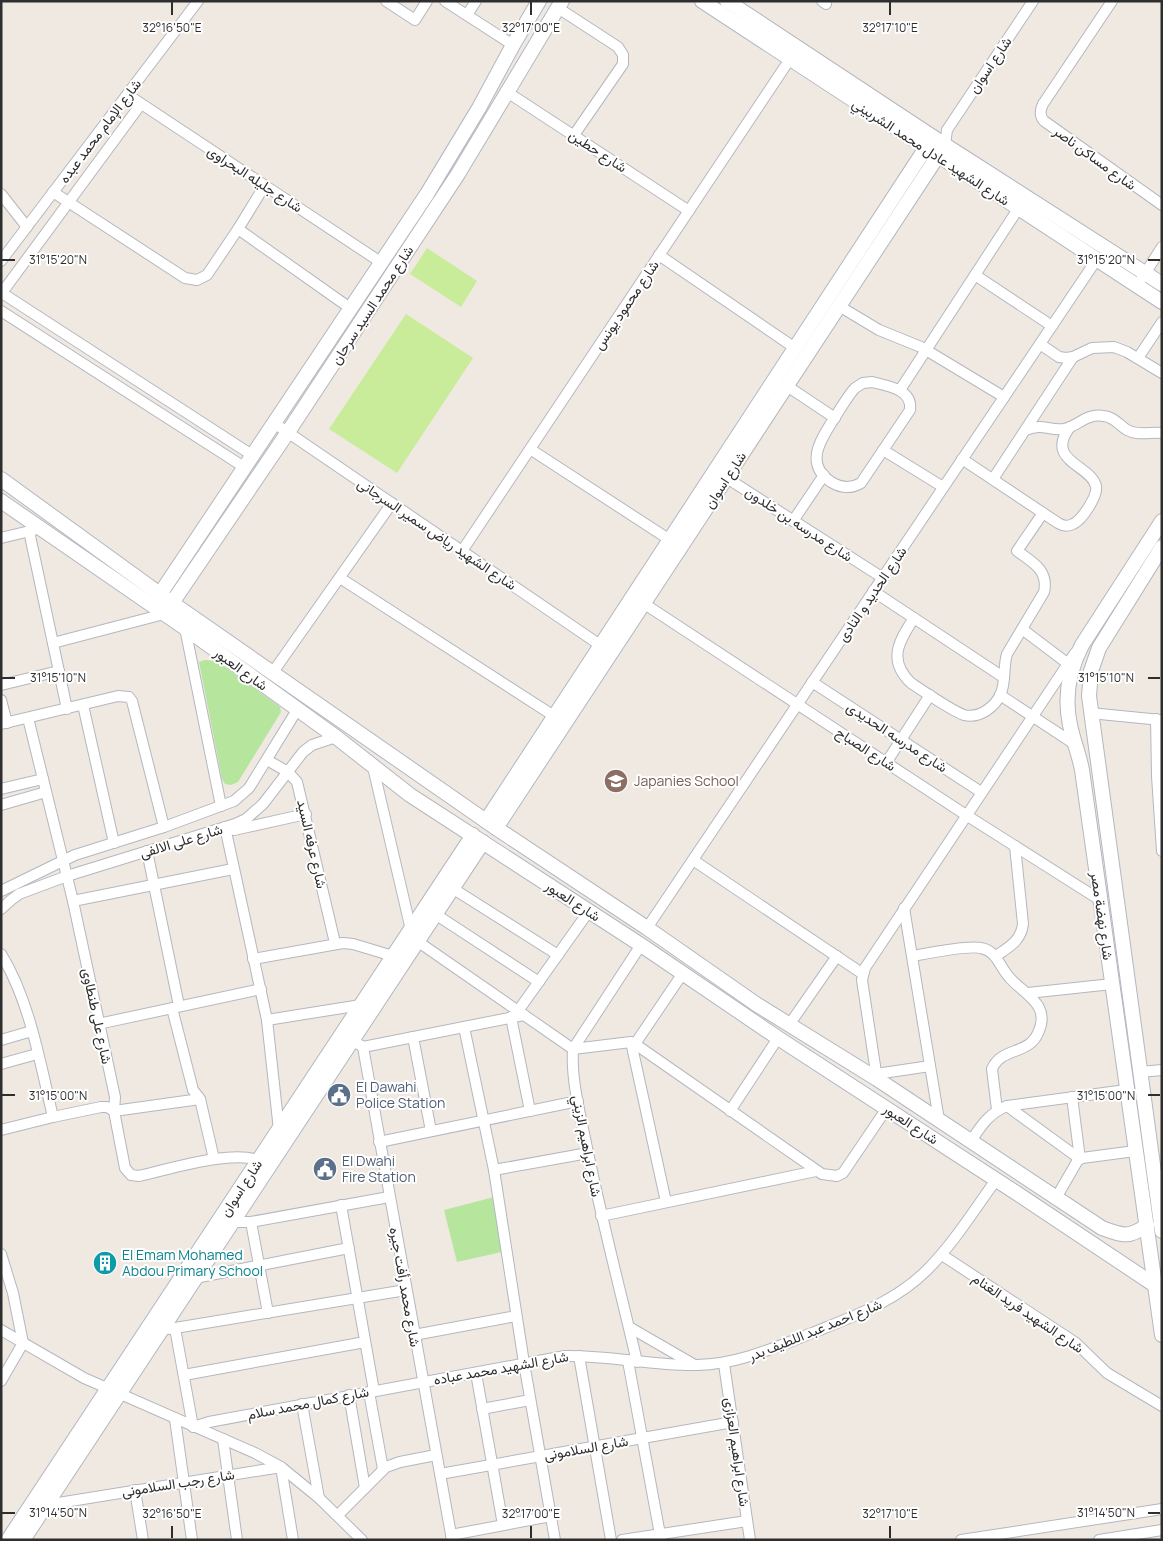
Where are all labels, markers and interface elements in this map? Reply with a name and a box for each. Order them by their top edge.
text: 32°16'50"E [142,19,202,36]
text: 32°17'00"E [502,19,560,36]
text: 32°17'10"E [862,19,918,36]
street label: شارع اسوان [964,33,1017,98]
street label: شارع الإمام محمد عبده [54,75,147,188]
street label: شارع الشهيد عادل محمد الشربيني [847,93,1014,212]
street label: شارع مساكن ناصر [1048,121,1140,196]
street label: شارع حطين [565,125,631,178]
street label: شارع جليله البحراوى [203,141,307,218]
street label: شارع محمد السيد سرحان [326,241,419,369]
text: 31°15'20"N [29,251,87,268]
text: 31°15'20"N [1077,251,1135,268]
street label: شارع محمود يونس [589,256,664,354]
street label: شارع اسوان [699,448,752,513]
street label: شارع الشهيد رياض سمير السرجانى [353,473,520,596]
street label: شارع مدرسه بن خلدون [741,482,857,567]
street label: شارع الحديد و النادى [833,542,912,646]
street label: شارع العبور [209,642,272,696]
text: 31°15'10"N [30,669,86,686]
text: 31°15'10"N [1078,669,1134,686]
street label: شارع مدرسه الحديدى [842,697,951,778]
street label: شارع الصباح [831,722,900,777]
school or university icon: Japanies School [603,768,629,794]
place label: Japanies School [634,771,739,790]
street label: شارع عرفه السيد [291,798,332,891]
street label: شارع على الالفى [137,819,225,864]
street label: شارع نهضة مصر [1085,870,1118,962]
street label: شارع العبور [540,875,604,927]
street label: شارع على طنطاوى [76,966,117,1066]
place label: El Dawahi Police Station [356,1077,445,1112]
public building icon: El Dawahi Police Station [326,1082,352,1108]
text: 31°15'00"N [29,1087,87,1104]
text: 31°15'00"N [1077,1087,1135,1104]
street label: شارع ابراهيم الزيني [565,1093,607,1199]
street label: شارع العبور [878,1098,942,1150]
place label: El Dwahi Fire Station [342,1151,416,1186]
street label: شارع اسوان [215,1156,268,1221]
public building icon: El Dwahi Fire Station [312,1156,338,1182]
street label: شارع محمد رأفت جيره [384,1226,425,1349]
place label: El Emam Mohamed Abdou Primary School [122,1245,263,1280]
building icon: El Emam Mohamed Abdou Primary School [92,1250,118,1276]
street label: شارع الشهيد فريد الغنام [968,1268,1088,1359]
street label: شارع احمد عبد اللطيف بدر [744,1294,885,1367]
street label: شارع الشهيد محمد عباده [432,1346,570,1391]
street label: شارع كمال محمد سلام [245,1381,371,1426]
street label: شارع ابراهيم العزازى [718,1396,755,1508]
street label: شارع السلامونى [542,1431,630,1466]
street label: شارع رجب السلامونى [120,1464,236,1503]
text: 31°14'50"N [29,1504,87,1521]
text: 31°14'50"N [1077,1504,1135,1521]
text: 32°16'50"E [142,1505,202,1522]
text: 32°17'00"E [502,1505,560,1522]
text: 32°17'10"E [862,1505,918,1522]

